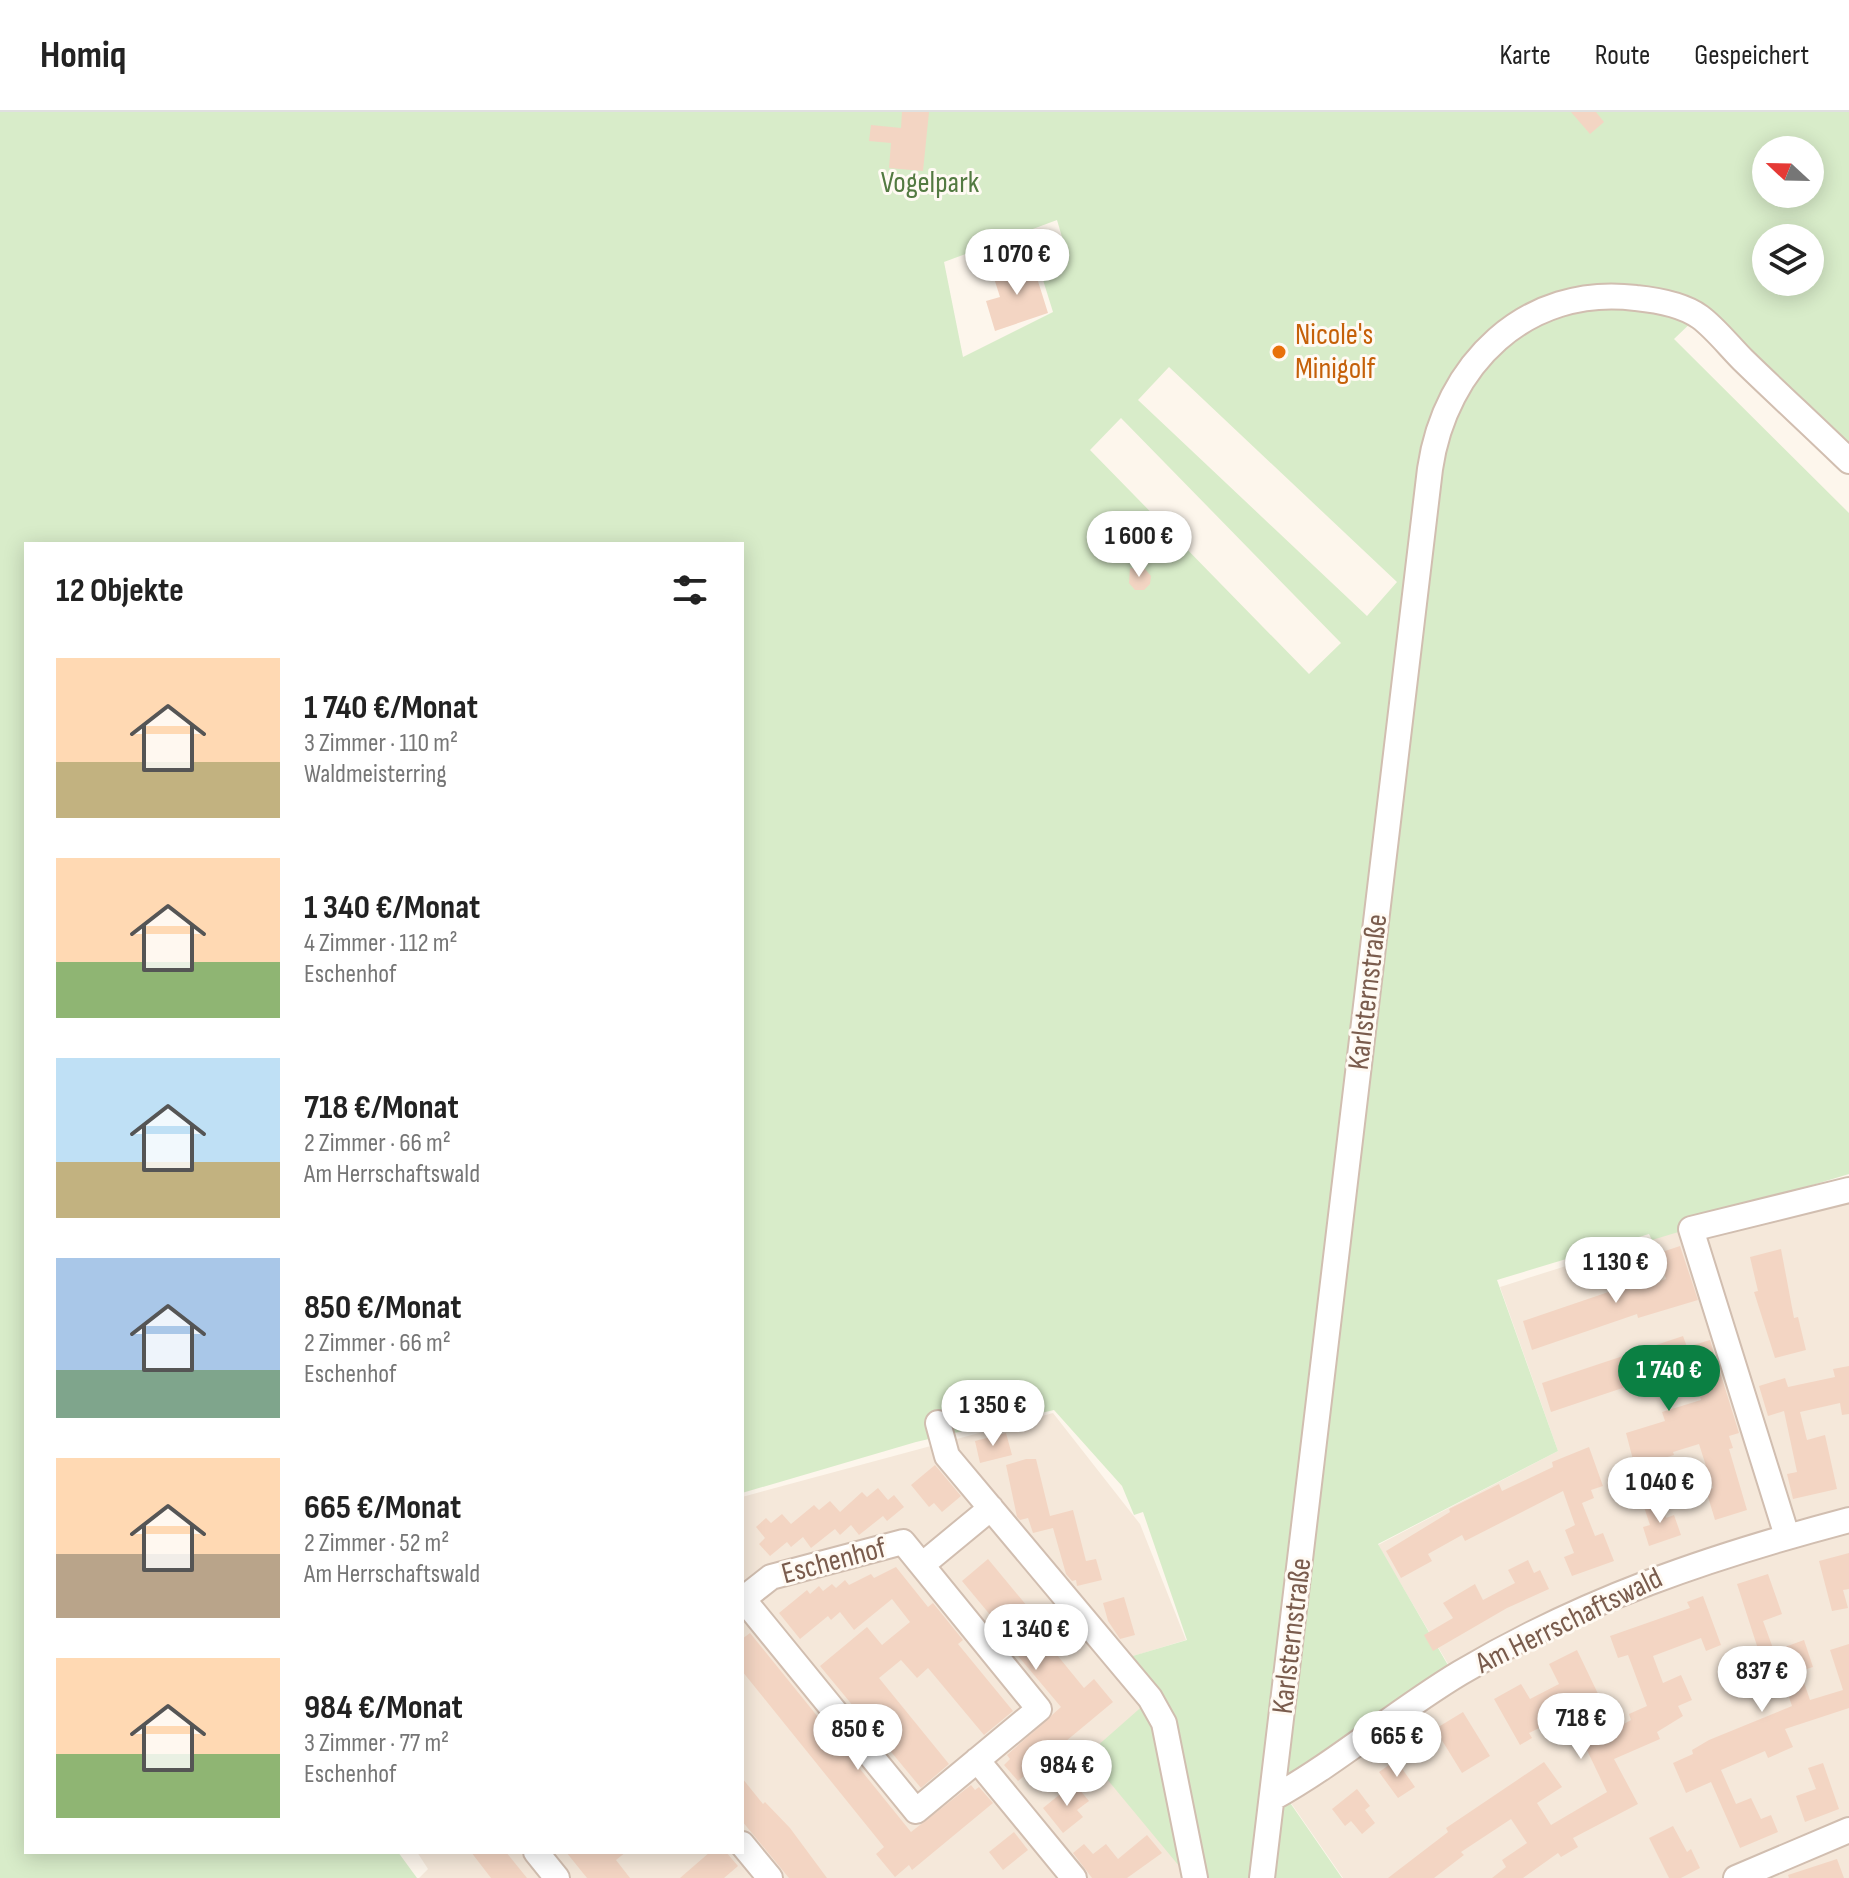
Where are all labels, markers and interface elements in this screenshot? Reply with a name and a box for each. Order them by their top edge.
text: Homiq [40,33,126,78]
text: Karte [1500,39,1551,72]
text: Route [1595,39,1650,72]
text: Gespeichert [1694,39,1809,72]
north arrow [1752,136,1824,208]
map controls [1752,136,1824,296]
park label: Vogelpark [881,165,980,201]
button: layers [1752,224,1824,296]
pin: 1 070 € [943,229,1091,297]
text: 1 070 € [983,239,1051,270]
place label: Nicole's Minigolf [1295,317,1376,387]
marker: Nicole's Minigolf [1270,343,1288,361]
pin: 1 600 € [1065,511,1213,579]
text: 1 600 € [1105,521,1173,552]
icon: filters [668,568,712,612]
text: 12 Objekte [56,570,184,611]
text: 1 740 €/Monat [304,687,478,728]
icon: home [120,690,216,786]
text: 3 Zimmer · 110 m² [304,728,458,759]
text: Waldmeisterring [304,759,447,790]
text: 1 340 €/Monat [304,887,480,928]
icon: home [120,890,216,986]
street label: Karlsternstraße [1341,912,1395,1072]
text: 4 Zimmer · 112 m² [304,928,457,959]
text: Eschenhof [304,959,397,990]
text: 718 €/Monat [304,1087,459,1128]
icon: home [120,1090,216,1186]
text: 2 Zimmer · 66 m² [304,1128,451,1159]
text: Am Herrschaftswald [304,1159,480,1190]
pin: 1 130 € [1542,1237,1690,1305]
text: 1 130 € [1583,1247,1649,1278]
text: 850 €/Monat [304,1287,462,1328]
icon: home [120,1290,216,1386]
text: 2 Zimmer · 66 m² [304,1328,451,1359]
pin: 1 740 € [1595,1345,1743,1413]
text: 1 740 € [1636,1355,1702,1386]
text: Eschenhof [304,1359,397,1390]
pin: 1 350 € [919,1380,1067,1448]
text: 1 350 € [959,1390,1027,1421]
pin: 1 040 € [1586,1457,1734,1525]
text: 1 040 € [1626,1467,1694,1498]
text: 665 €/Monat [304,1487,461,1528]
icon: home [120,1490,216,1586]
text: 2 Zimmer · 52 m² [304,1528,449,1559]
street label: Eschenhof [778,1530,891,1592]
street label: Karlsternstraße [1265,1556,1319,1716]
text: Am Herrschaftswald [304,1559,480,1590]
street label: Am Herrschaftswald [1469,1560,1668,1682]
pin: 1 340 € [962,1604,1110,1672]
text: 1 340 € [1002,1614,1070,1645]
pin: 837 € [1706,1646,1818,1714]
text: 837 € [1736,1656,1788,1687]
text: 984 €/Monat [304,1687,463,1728]
icon: home [120,1690,216,1786]
pin: 718 € [1525,1693,1637,1761]
text: 718 € [1555,1703,1607,1734]
pin: 850 € [802,1704,914,1772]
pin: 665 € [1341,1711,1453,1779]
text: 850 € [831,1714,885,1745]
text: 665 € [1370,1721,1424,1752]
text: 3 Zimmer · 77 m² [304,1728,449,1759]
pin: 984 € [1011,1740,1123,1808]
text: 984 € [1040,1750,1094,1781]
text: Eschenhof [304,1759,397,1790]

